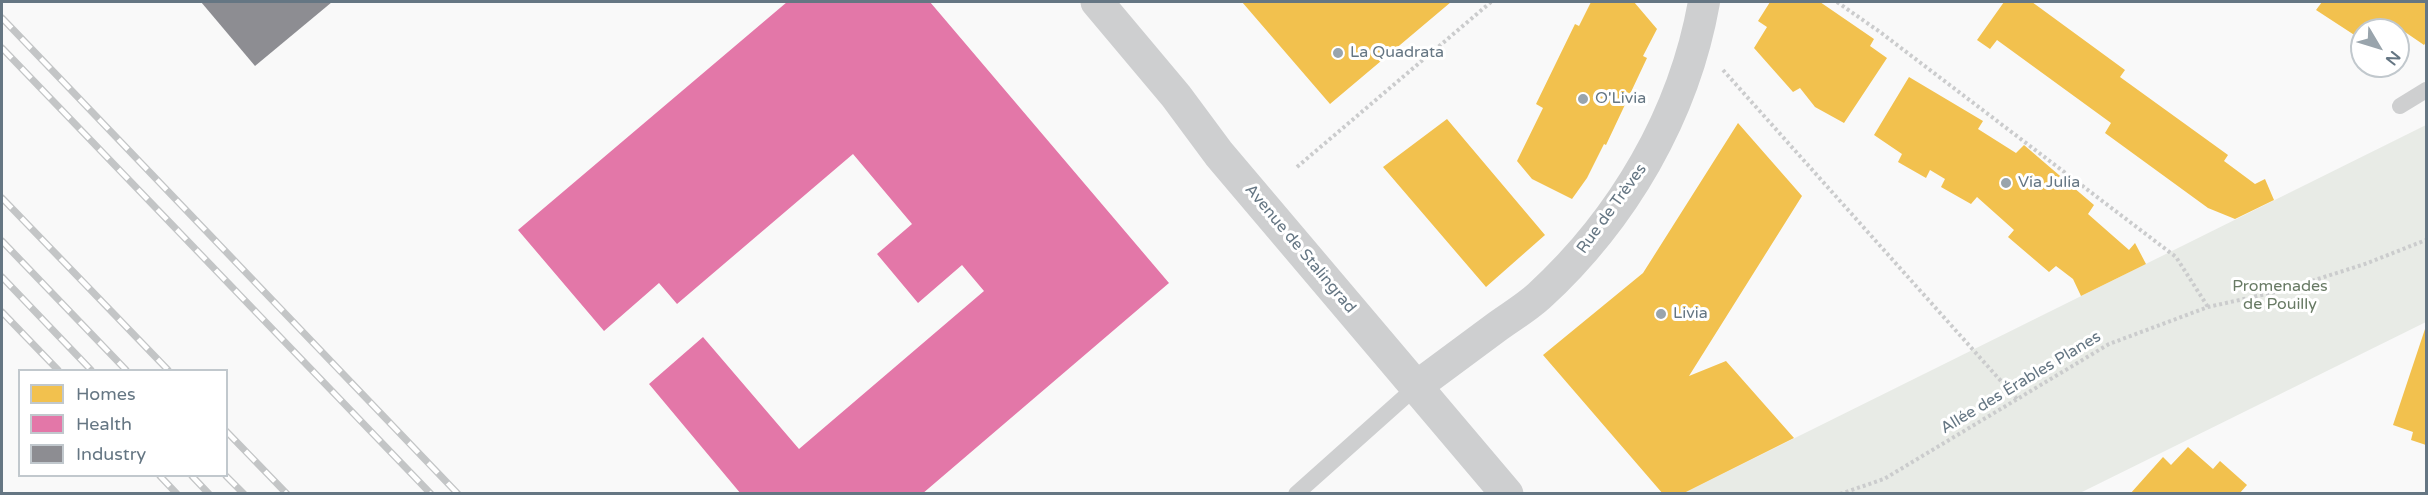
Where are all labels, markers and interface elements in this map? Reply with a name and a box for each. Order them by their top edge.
north arrow [2350,18,2410,78]
place label: La Quadrata [1350,43,1444,63]
marker: La Quadrata [1331,46,1345,60]
text: N [2381,47,2404,69]
place label: O'Livia [1595,89,1646,109]
marker: O'Livia [1576,92,1590,106]
street label: Rue de Trèves [1573,160,1651,258]
place label: Via Julia [2018,173,2080,193]
marker: Via Julia [1999,176,2013,190]
street label: Avenue de Stalingrad [1240,181,1360,317]
park label: Promenades de Pouilly [2232,277,2328,315]
place label: Livia [1673,304,1708,324]
marker: Livia [1654,307,1668,321]
street label: Allée des Érables Planes [1937,328,2105,438]
legend [18,369,228,477]
text: Homes [76,383,136,405]
text: Health [76,413,132,435]
text: Industry [76,443,146,465]

